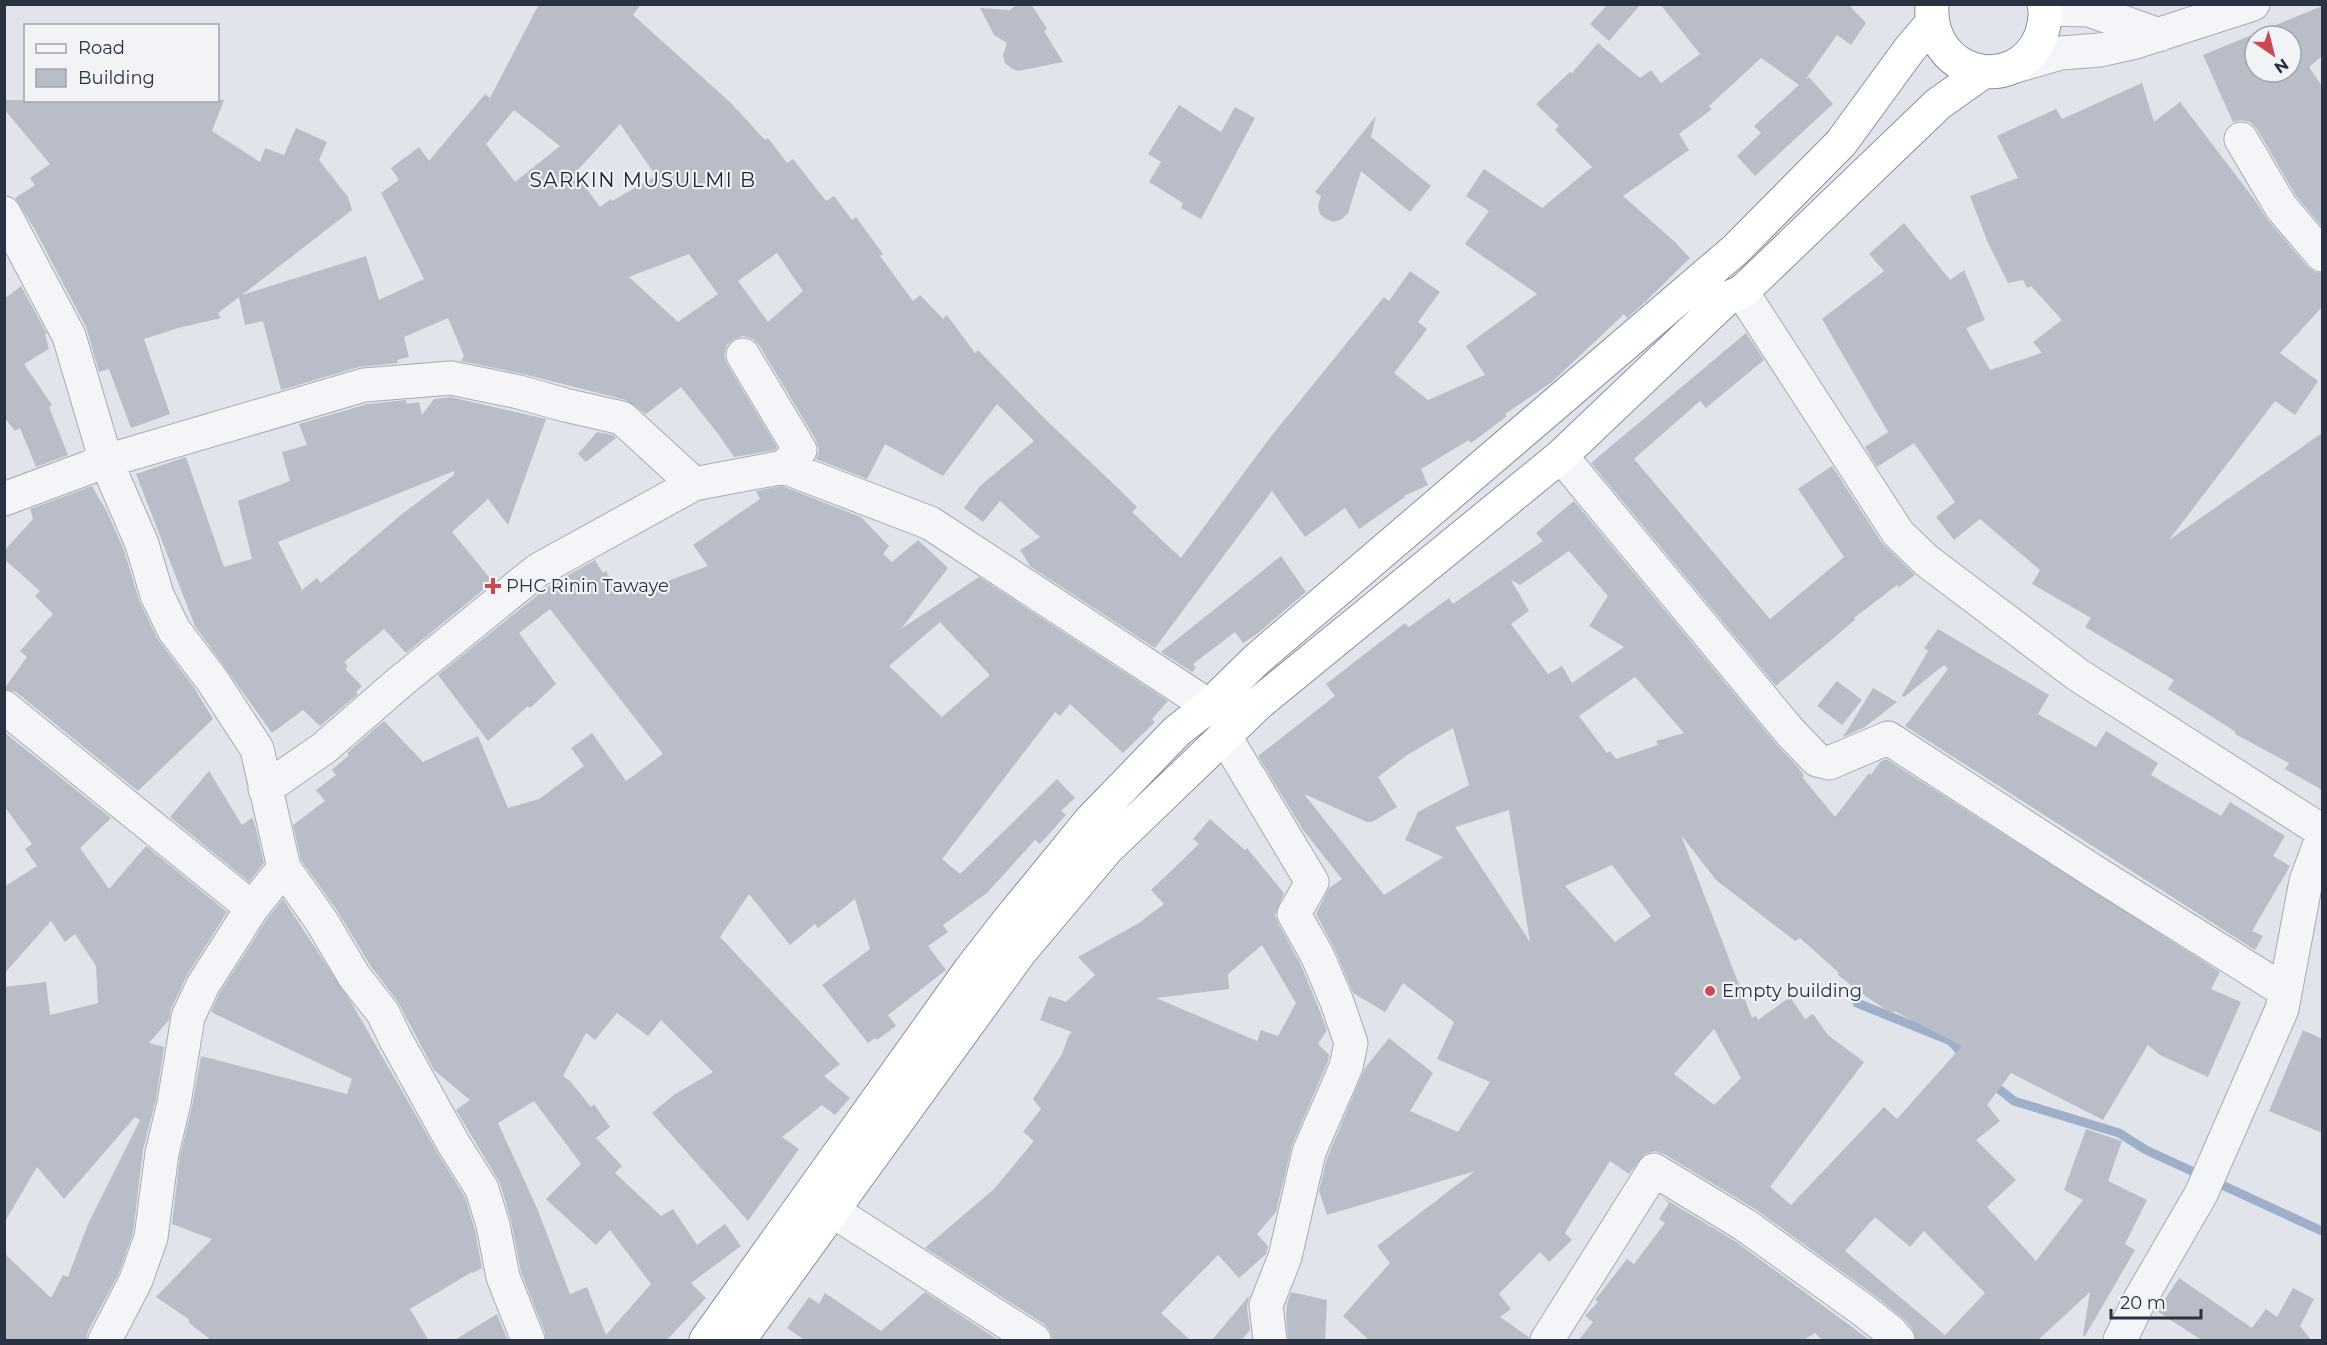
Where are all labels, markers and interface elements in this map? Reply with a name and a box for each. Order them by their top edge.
legend [24,24,219,102]
north arrow [2243,24,2303,84]
text: Road [78,37,125,59]
text: N [2271,54,2292,77]
text: Building [78,67,155,89]
district label: SARKIN MUSULMI B [529,168,757,192]
place label: PHC Rinin Tawaye [506,575,669,597]
marker: PHC Rinin Tawaye [484,577,502,595]
place label: Empty building [1722,980,1862,1002]
marker: Empty building [1703,984,1717,998]
scale bar [2111,1282,2201,1320]
text: 20 m [2120,1292,2166,1314]

